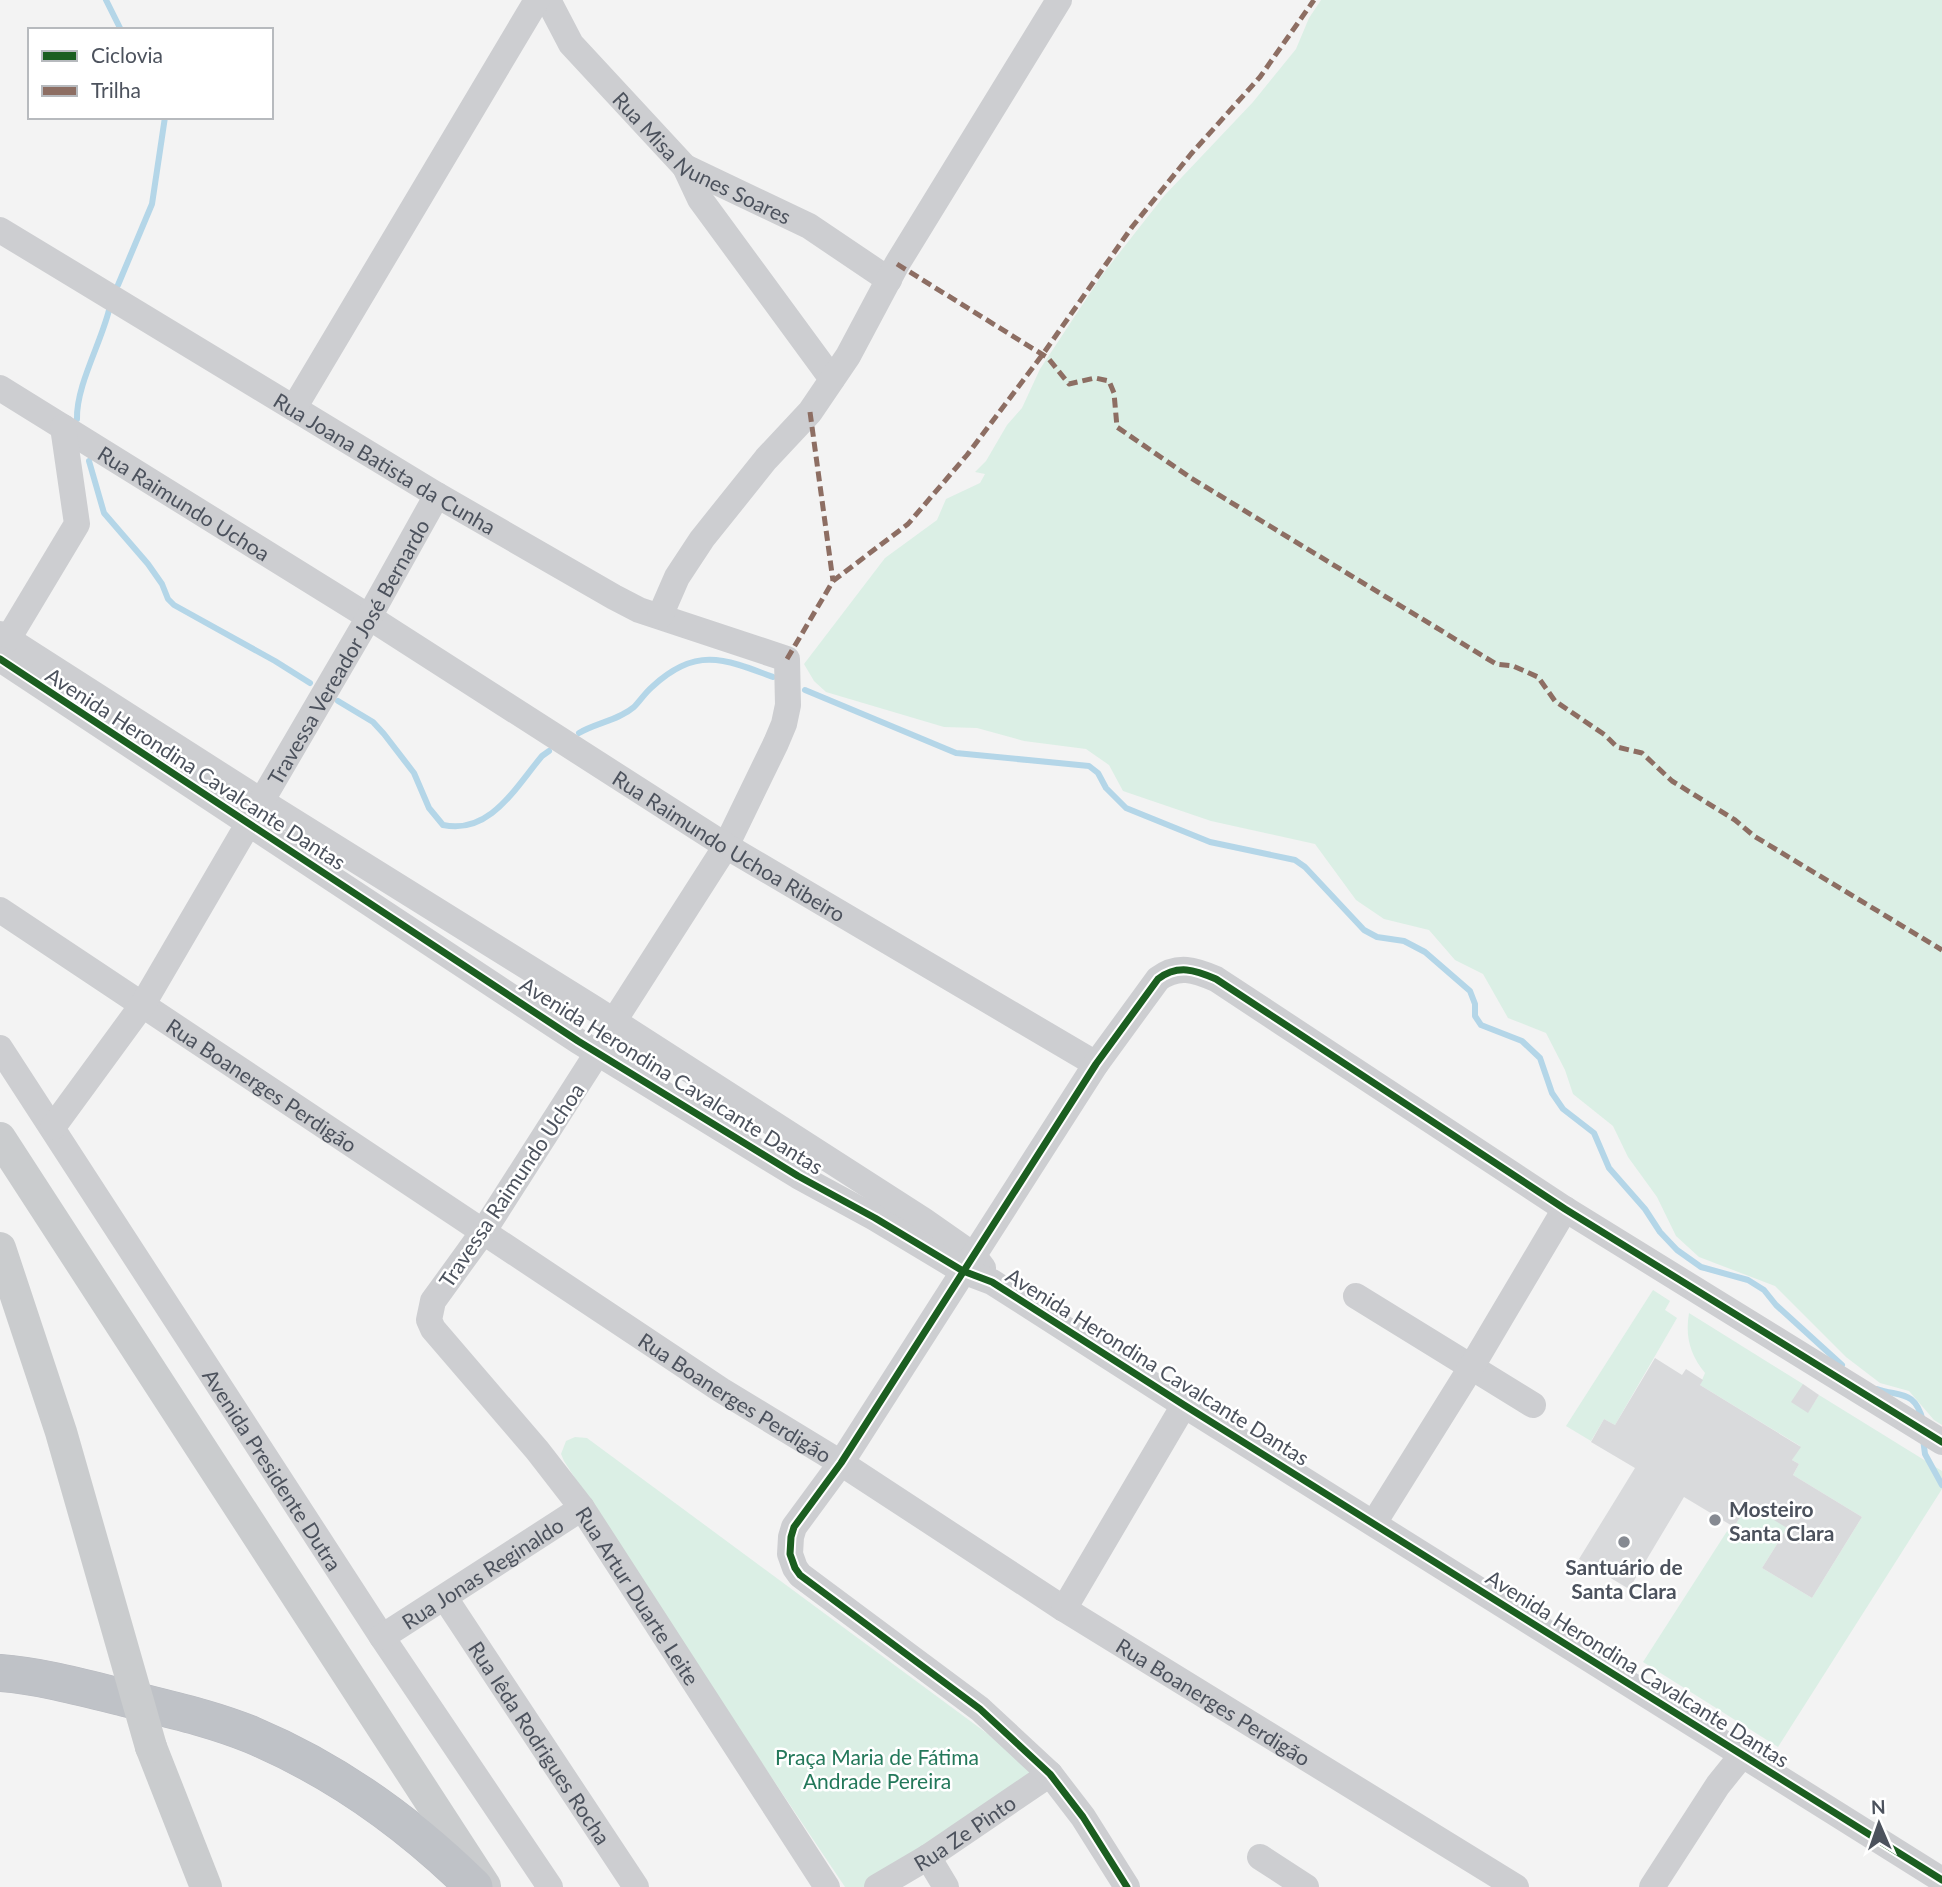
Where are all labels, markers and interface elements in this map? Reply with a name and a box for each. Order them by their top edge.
legend [28,28,273,119]
text: Ciclovia [91,42,163,67]
text: Trilha [91,77,141,102]
street label: Rua Misa Nunes Soares [608,86,796,228]
street label: Rua Joana Batista da Cunha [270,387,500,539]
street label: Rua Raimundo Uchoa [94,440,275,565]
street label: Travessa Vereador José Bernardo [262,514,434,789]
street label: Avenida Herondina Cavalcante Dantas [41,662,351,874]
street label: Rua Raimundo Uchoa Ribeiro [609,764,850,926]
street label: Avenida Herondina Cavalcante Dantas [516,971,828,1179]
street label: Rua Boanerges Perdigão [162,1012,362,1157]
street label: Travessa Raimundo Uchoa [433,1078,589,1292]
street label: Avenida Herondina Cavalcante Dantas [1002,1262,1314,1470]
street label: Rua Boanerges Perdigão [634,1327,836,1467]
street label: Avenida Presidente Dutra [199,1364,348,1575]
place label: Mosteiro Santa Clara [1729,1496,1834,1545]
street label: Rua Artur Duarte Leite [572,1501,705,1689]
street label: Rua Jonas Reginaldo [397,1511,567,1634]
marker: Mosteiro Santa Clara [1707,1512,1723,1528]
marker: Santuário de Santa Clara [1616,1534,1632,1550]
place label: Santuário de Santa Clara [1565,1554,1683,1603]
street label: Avenida Herondina Cavalcante Dantas [1482,1564,1794,1772]
street label: Rua Boanerges Perdigão [1112,1632,1315,1770]
street label: Rua Iêda Rodrigues Rocha [464,1636,616,1849]
park label: Praça Maria de Fátima Andrade Pereira [775,1744,979,1793]
street label: Rua Ze Pinto [909,1789,1020,1875]
north arrow [1844,1789,1914,1859]
text: N [1871,1795,1886,1818]

